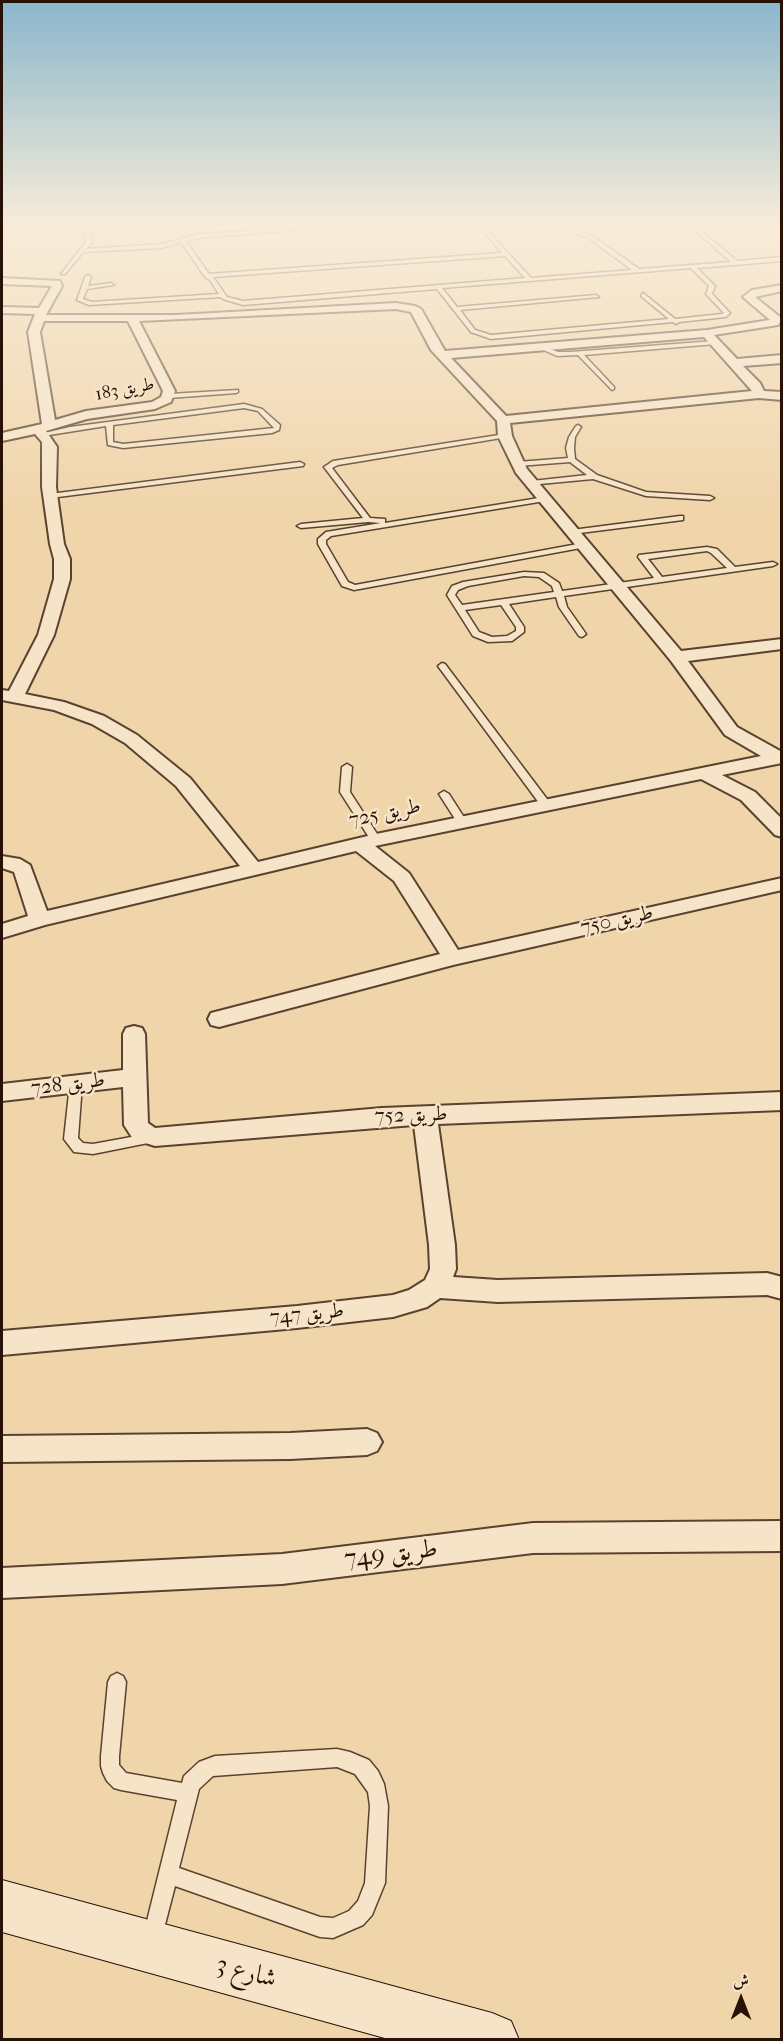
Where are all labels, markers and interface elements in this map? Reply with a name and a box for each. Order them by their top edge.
street label: طريق 183 [94,374,156,406]
street label: طريق 725 [347,794,423,834]
street label: طريق 750 [578,900,656,942]
street label: طريق 728 [30,1068,106,1102]
street label: طريق 752 [374,1102,448,1130]
street label: طريق 747 [269,1299,345,1331]
street label: طريق 749 [342,1534,440,1576]
street label: شارع 3 [212,1950,280,1996]
north arrow [711,1969,771,2029]
text: ش [733,1971,749,1990]

